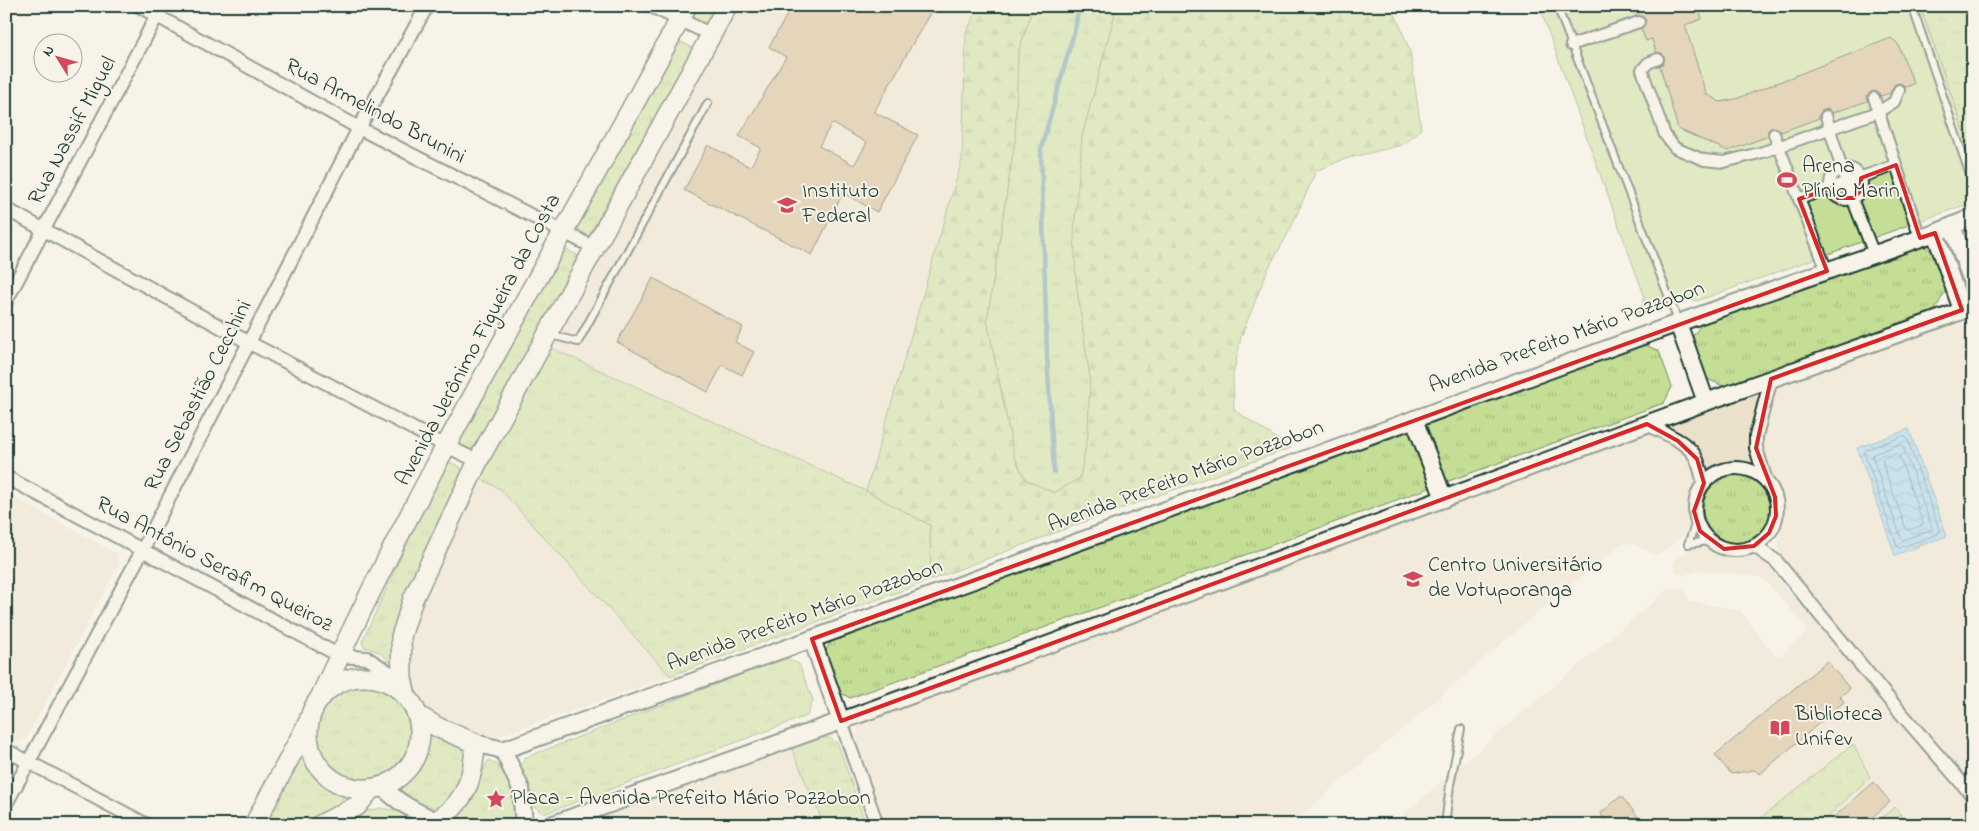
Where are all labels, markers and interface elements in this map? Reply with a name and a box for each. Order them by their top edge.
north arrow [32,32,82,82]
street label: Rua Armelindo Brunini [279,51,471,173]
street label: Rua Nassif Miguel [23,52,123,210]
place label: Arena Plínio Marin [1802,151,1900,208]
sports icon: Arena Plínio Marin [1776,169,1798,191]
place label: Instituto Federal [801,176,879,233]
street label: Avenida Jerônimo Figueira da Costa [388,188,571,492]
school or university icon: Instituto Federal [776,194,798,216]
street label: Avenida Prefeito Mário Pozzobon [1424,273,1710,403]
street label: Rua Sebastião Cecchini [137,295,261,497]
street label: Avenida Prefeito Mário Pozzobon [1043,412,1329,542]
street label: Rua Antônio Serafim Queiroz [90,489,339,642]
place label: Centro Universitário de Votuporanga [1428,550,1602,608]
street label: Avenida Prefeito Mário Pozzobon [662,551,948,681]
school or university icon: Centro Universitário de Votuporanga [1402,568,1424,590]
place label: Biblioteca Unifev [1794,699,1883,756]
library icon: Biblioteca Unifev [1769,717,1791,739]
place label: Placa - Avenida Prefeito Mário Pozzobon [511,783,871,815]
place icon: Placa - Avenida Prefeito Mário Pozzobon [485,788,507,810]

